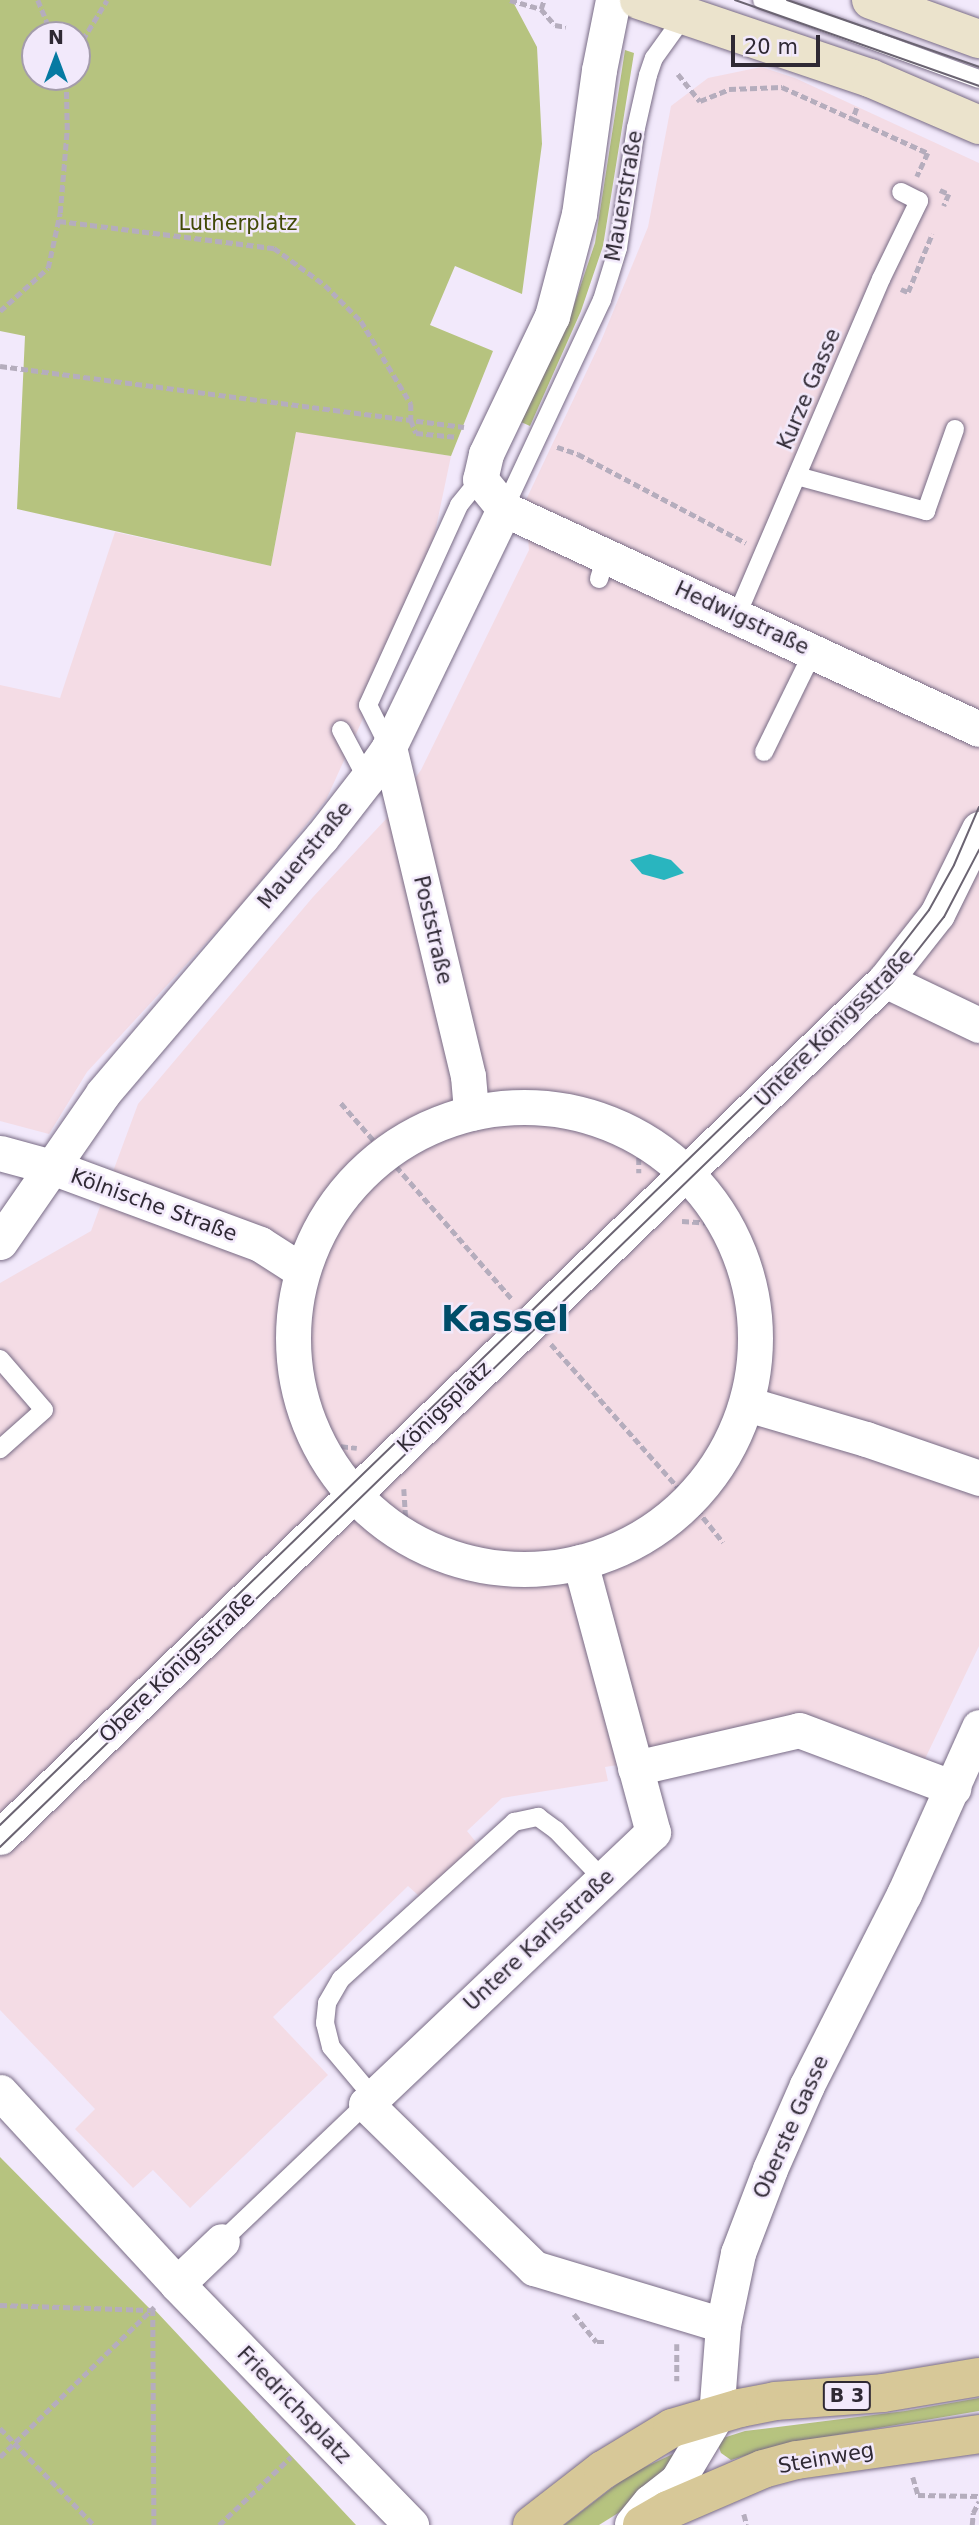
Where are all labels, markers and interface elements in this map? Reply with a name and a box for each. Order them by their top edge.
north arrow [21,21,91,91]
scale bar [734,21,823,65]
text: N [48,26,64,48]
text: 20 m [744,35,798,59]
street label: Mauerstraße [600,128,648,264]
park label: Lutherplatz [178,210,298,236]
street label: Kurze Gasse [772,325,846,453]
street label: Hedwigstraße [671,576,813,660]
street label: Mauerstraße [253,796,357,914]
street label: Poststraße [408,873,458,987]
street label: Untere Königsstraße [750,944,918,1112]
street label: Kölnische Straße [67,1163,241,1247]
district label: Kassel [441,1298,569,1340]
street label: Königsplatz [392,1356,496,1458]
street label: Obere Königsstraße [94,1586,260,1748]
street label: Untere Karlsstraße [459,1864,619,2016]
street label: Oberste Gasse [748,2051,834,2203]
street label: Friedrichsplatz [232,2341,356,2469]
road number: B 3 [822,2380,872,2412]
street label: Steinweg [776,2437,876,2479]

